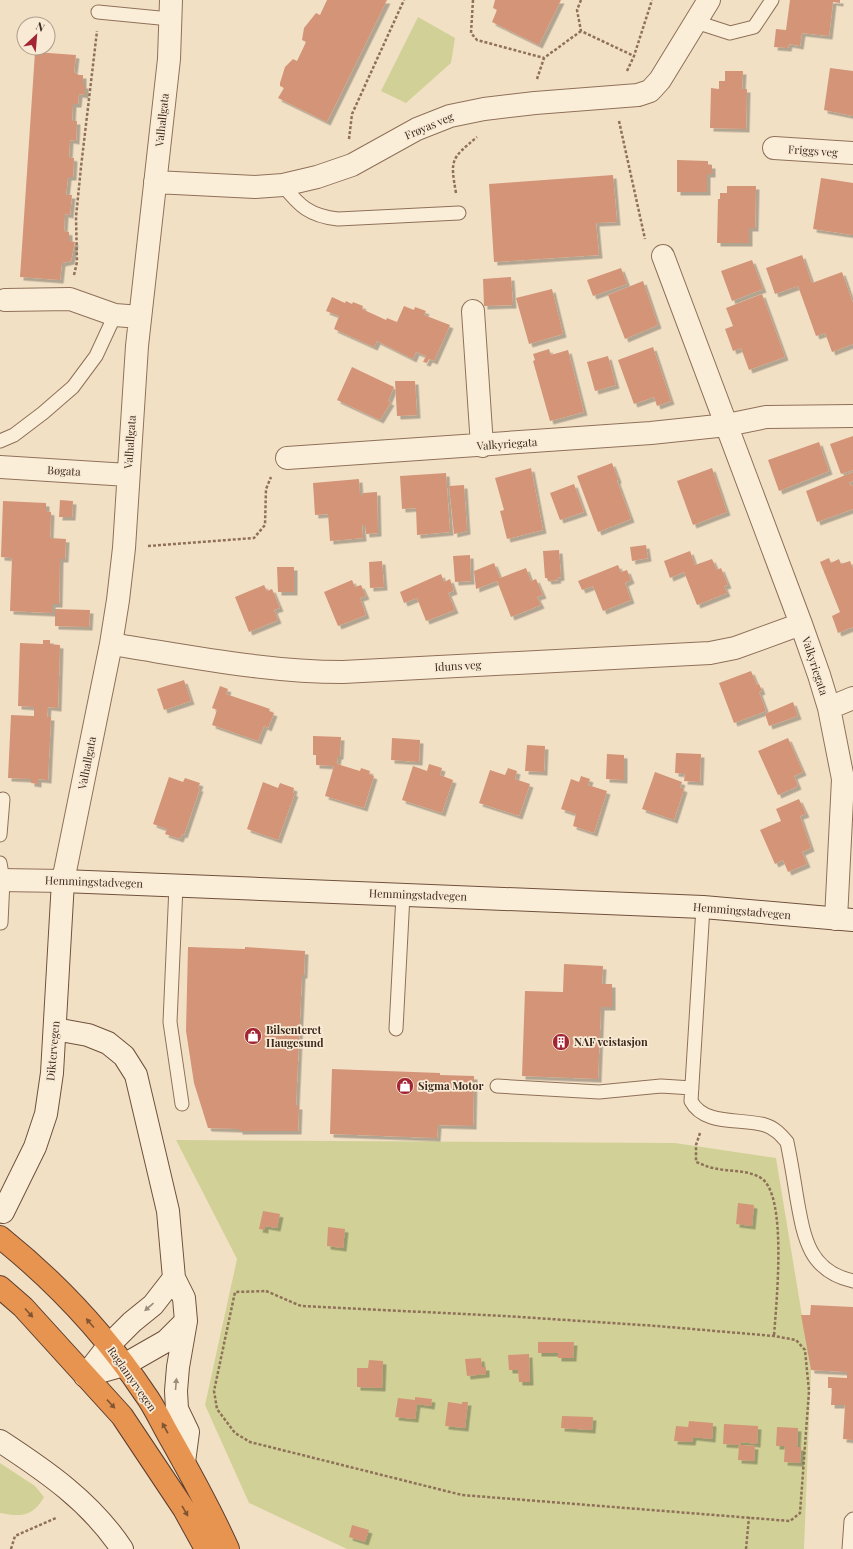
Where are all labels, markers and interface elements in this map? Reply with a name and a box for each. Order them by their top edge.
north arrow [16,16,56,56]
text: N [34,18,48,35]
street label: Valhallgata [151,92,172,148]
street label: Frøyas veg [402,108,456,143]
street label: Friggs veg [788,141,839,160]
street label: Valhallgata [120,414,139,470]
street label: Valkyriegata [475,434,538,453]
street label: Bøgata [47,462,82,479]
street label: Valkyriegata [799,634,832,698]
street label: Iduns veg [434,657,482,674]
street label: Valhallgata [74,735,99,792]
street label: Hemmingstadvegen [45,872,144,891]
street label: Hemmingstadvegen [369,885,468,904]
street label: Hemmingstadvegen [693,899,792,922]
street label: Diktervegen [42,1020,63,1082]
place label: Bilsenteret Haugesund [266,1022,324,1050]
shop icon: Bilsenteret Haugesund [243,1026,263,1046]
building icon: NAF veistasjon [551,1032,571,1052]
place label: NAF veistasjon [574,1034,648,1049]
shop icon: Sigma Motor [395,1076,415,1096]
place label: Sigma Motor [418,1078,484,1093]
one-way arrow [144,1303,154,1312]
one-way arrow [24,1308,33,1319]
one-way arrow [85,1317,94,1328]
street label: Raglamyrvegen [105,1343,161,1414]
one-way arrow [173,1378,180,1390]
one-way arrow [107,1399,116,1410]
one-way arrow [161,1423,168,1434]
one-way arrow [182,1505,189,1517]

